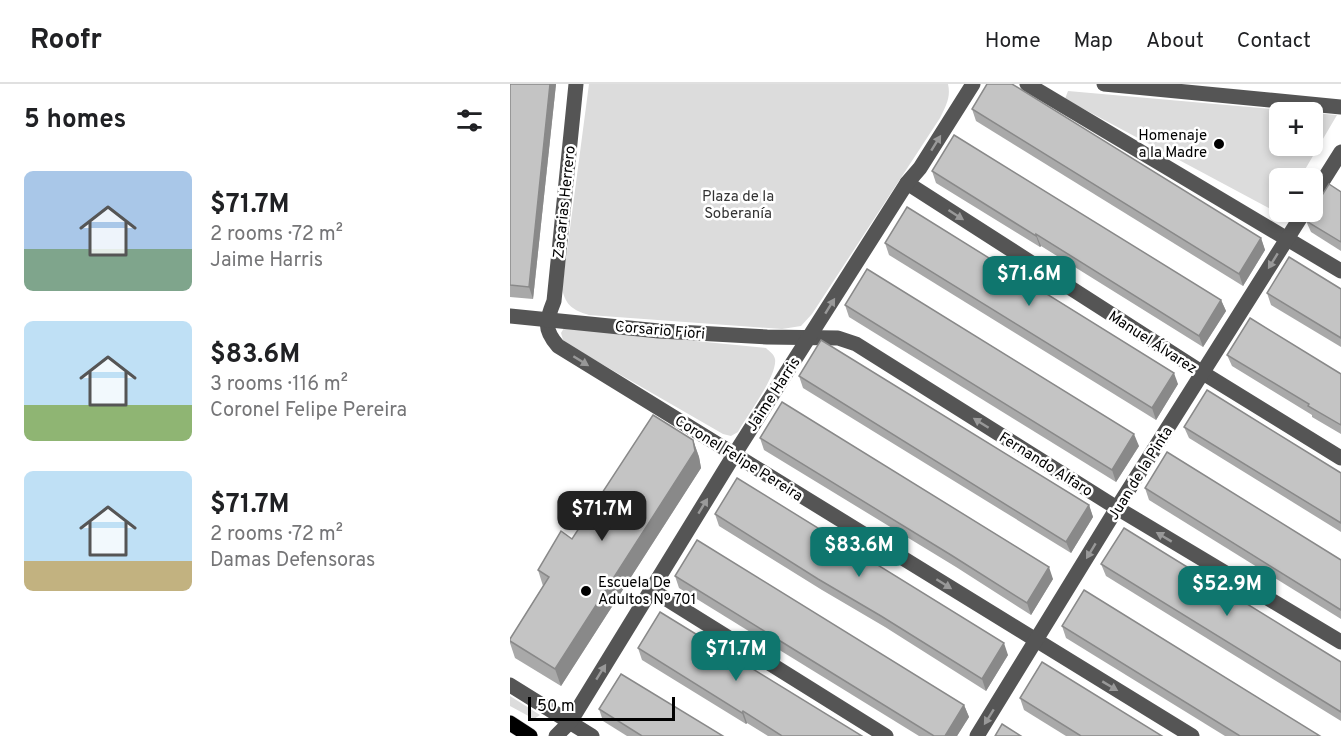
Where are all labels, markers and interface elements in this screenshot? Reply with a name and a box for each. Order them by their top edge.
text: Roofr [30,23,102,59]
text: Home [985,28,1041,55]
text: Map [1074,28,1113,55]
text: About [1146,28,1204,55]
text: Contact [1237,28,1311,55]
map controls [1269,102,1323,222]
button: + [1269,102,1323,156]
text: 5 homes [24,104,126,137]
icon: filters [453,104,486,137]
place label: Homenaje a la Madre [1138,127,1207,163]
one-way arrow [931,135,942,151]
marker: Homenaje a la Madre [1212,137,1226,151]
street label: Zacarias Herrero [550,145,581,260]
button: − [1269,168,1323,222]
park label: Plaza de la Soberanía [702,188,774,224]
text: $71.7M [210,189,290,222]
icon: home [72,195,144,267]
one-way arrow [948,209,964,220]
text: 2 rooms · 72 m² [210,222,343,248]
text: Jaime Harris [210,248,323,274]
one-way arrow [1267,253,1278,269]
pin: $71.6M [980,256,1078,307]
text: $71.6M [997,262,1061,288]
one-way arrow [824,298,835,314]
street label: Manuel Álvarez [1104,307,1201,379]
street label: Corsario Fiori [614,318,706,345]
text: $83.6M [210,339,300,372]
icon: home [72,345,144,417]
street label: Jaime Harris [743,354,805,436]
one-way arrow [573,355,589,366]
text: 3 rooms · 116 m² [210,372,348,398]
text: Coronel Felipe Pereira [210,398,407,424]
street label: Coronel Felipe Pereira [670,412,806,507]
one-way arrow [973,417,989,428]
street label: Juan de la Pinta [1105,423,1178,524]
street label: Fernando Alfaro [995,429,1096,502]
text: $71.7M [210,489,290,522]
pin: $71.7M [553,491,651,542]
icon: home [72,495,144,567]
text: $71.7M [571,497,633,523]
one-way arrow [697,498,708,514]
text: 2 rooms · 72 m² [210,522,343,548]
pin: $83.6M [810,527,908,578]
one-way arrow [1156,532,1173,542]
text: $83.6M [824,533,894,559]
one-way arrow [1086,543,1097,559]
text: Damas Defensoras [210,548,375,574]
pin: $52.9M [1178,566,1276,617]
text: $52.9M [1192,572,1262,598]
place label: Escuela De Adultos Nº 701 [598,574,696,610]
one-way arrow [936,578,952,589]
marker: Escuela De Adultos Nº 701 [579,584,593,598]
pin: $71.7M [687,631,785,682]
text: $71.7M [705,637,767,663]
one-way arrow [595,664,606,680]
one-way arrow [1102,680,1118,691]
scale bar [528,694,675,722]
text: 50 m [537,697,575,717]
one-way arrow [984,709,995,725]

